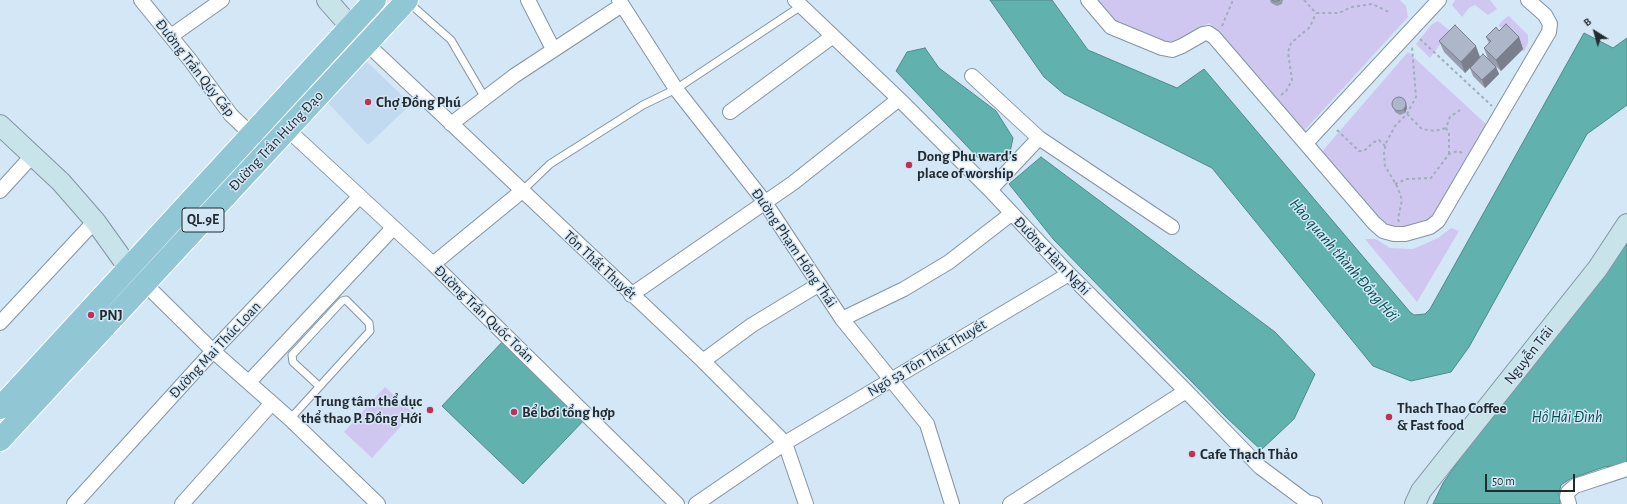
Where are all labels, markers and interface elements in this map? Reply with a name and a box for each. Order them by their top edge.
north arrow [1575,12,1615,52]
street label: Đường Trần Qúy Cáp [151,15,239,121]
text: B [1582,16,1593,28]
street label: Đường Trần Hưng Đạo [225,87,327,195]
place label: Chợ Đồng Phú [376,93,461,111]
marker: Chợ Đồng Phú [363,97,373,107]
place label: Dong Phu ward's place of worship [917,147,1017,182]
marker: Dong Phu ward's place of worship [904,160,914,170]
street label: Đường Phạm Hồng Thái [747,185,841,311]
water label: Hào quanh thành Đồng Hới [1285,195,1403,325]
road number: QL.9E [182,208,224,232]
street label: Đường Hàm Nghi [1010,213,1094,299]
street label: Tôn Thất Thuyết [560,227,640,303]
street label: Đường Trần Quốc Toản [430,262,538,366]
street label: Đường Mai Thúc Loan [165,298,265,402]
place label: PNJ [99,306,123,324]
marker: PNJ [86,310,96,320]
street label: Ngõ 53 Tôn Thất Thuyết [864,315,990,401]
street label: Nguyễn Trãi [1500,322,1558,388]
place label: Trung tâm thể dục thể thao P. Đồng Hới [301,392,422,427]
place label: Thach Thao Coffee & Fast food [1397,399,1507,434]
place label: Bể bơi tổng hợp [522,403,615,421]
marker: Trung tâm thể dục thể thao P. Đồng Hới [425,405,435,415]
marker: Bể bơi tổng hợp [509,407,519,417]
water label: Hồ Hải Đình [1532,407,1602,427]
marker: Thach Thao Coffee & Fast food [1384,412,1394,422]
place label: Cafe Thạch Thảo [1200,445,1298,463]
marker: Cafe Thạch Thảo [1187,449,1197,459]
scale bar [1487,466,1577,492]
text: 50 m [1492,475,1515,487]

